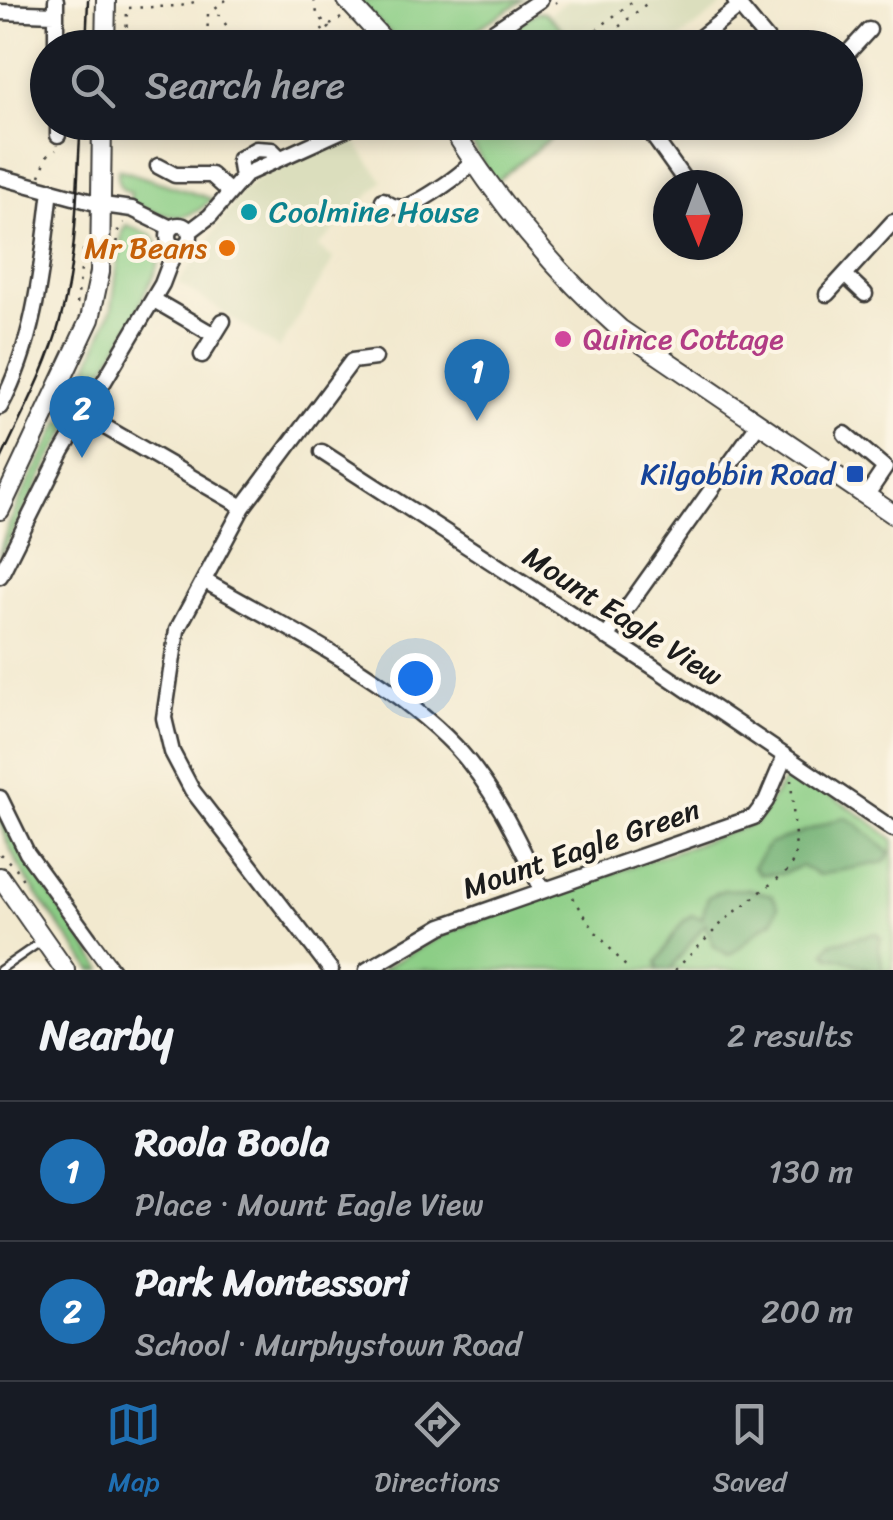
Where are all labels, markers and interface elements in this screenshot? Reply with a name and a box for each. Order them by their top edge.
search box [30,30,863,140]
text: Search here [145,52,345,119]
icon: search [65,58,120,113]
north arrow [653,170,743,260]
place label: Coolmine House [269,185,479,239]
marker: Coolmine House [238,201,260,223]
place label: Mr Beans [84,221,208,275]
marker: Mr Beans [216,237,238,259]
place label: Quince Cottage [583,312,784,366]
marker: Quince Cottage [552,328,574,350]
pin: 1 [444,338,510,421]
pin: 2 [49,376,114,458]
place label: Kilgobbin Road [640,447,837,501]
marker: Kilgobbin Road [844,463,866,485]
street label: Mount Eagle View [511,530,735,702]
your location [390,653,441,704]
street label: Mount Eagle Green [455,783,707,915]
text: Nearby [40,998,173,1072]
text: 2 results [727,1007,853,1064]
text: Roola Boola [135,1109,329,1176]
text: 1 [66,1143,79,1200]
text: 130 m [769,1143,853,1200]
text: Place · Mount Eagle View [135,1176,484,1233]
text: Park Montessori [135,1249,409,1316]
text: 2 [63,1283,82,1340]
text: 200 m [761,1283,853,1340]
text: School · Murphystown Road [135,1316,522,1373]
tab: Map [106,1397,161,1506]
tab: Directions [374,1397,500,1506]
tab: Saved [713,1397,787,1506]

